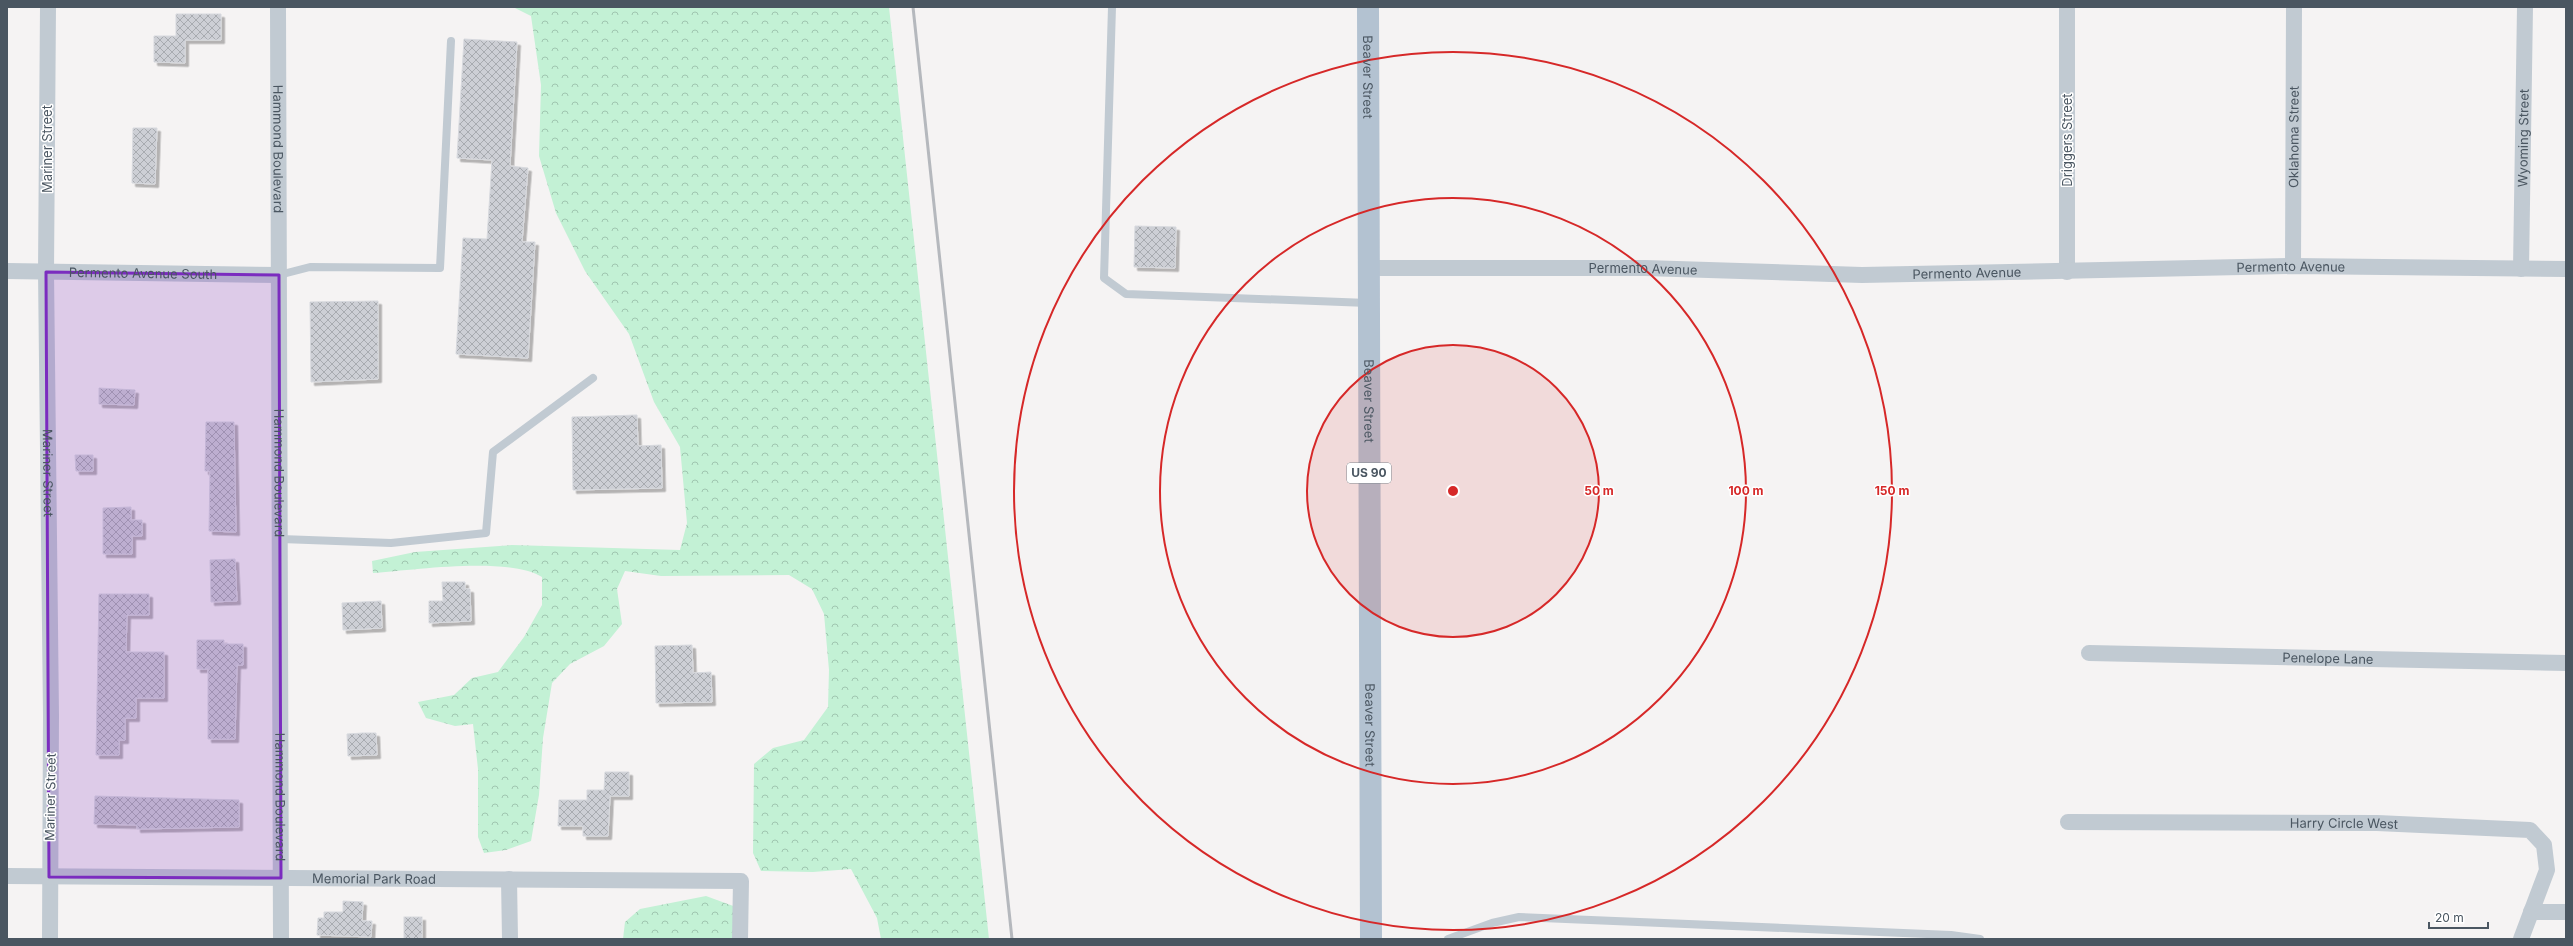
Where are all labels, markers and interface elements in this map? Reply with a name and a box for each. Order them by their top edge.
street label: Beaver Street [1360,35,1376,119]
street label: Hammond Boulevard [270,85,287,213]
street label: Oklahoma Street [2285,86,2302,188]
street label: Wyoming Street [2514,89,2532,187]
street label: Driggers Street [2059,93,2075,187]
street label: Mariner Street [39,105,55,193]
street label: Permento Avenue [2236,258,2345,275]
street label: Permento Avenue [1589,260,1698,278]
street label: Permento Avenue South [69,264,217,282]
street label: Permento Avenue [1912,264,2021,282]
street label: Beaver Street [1361,359,1377,443]
street label: Hammond Boulevard [271,409,288,537]
street label: Mariner Street [40,429,57,517]
road number: US 90 [1347,463,1391,483]
text: 50 m [1584,483,1614,498]
text: 100 m [1728,483,1764,498]
text: 150 m [1875,483,1909,498]
centre of rings [1446,484,1460,498]
street label: Penelope Lane [2282,649,2374,667]
street label: Beaver Street [1362,683,1378,767]
street label: Hammond Boulevard [272,733,289,861]
street label: Mariner Street [41,753,59,841]
street label: Harry Circle West [2290,815,2398,832]
street label: Memorial Park Road [312,870,436,887]
scale bar [2429,904,2488,930]
text: 20 m [2435,910,2464,925]

